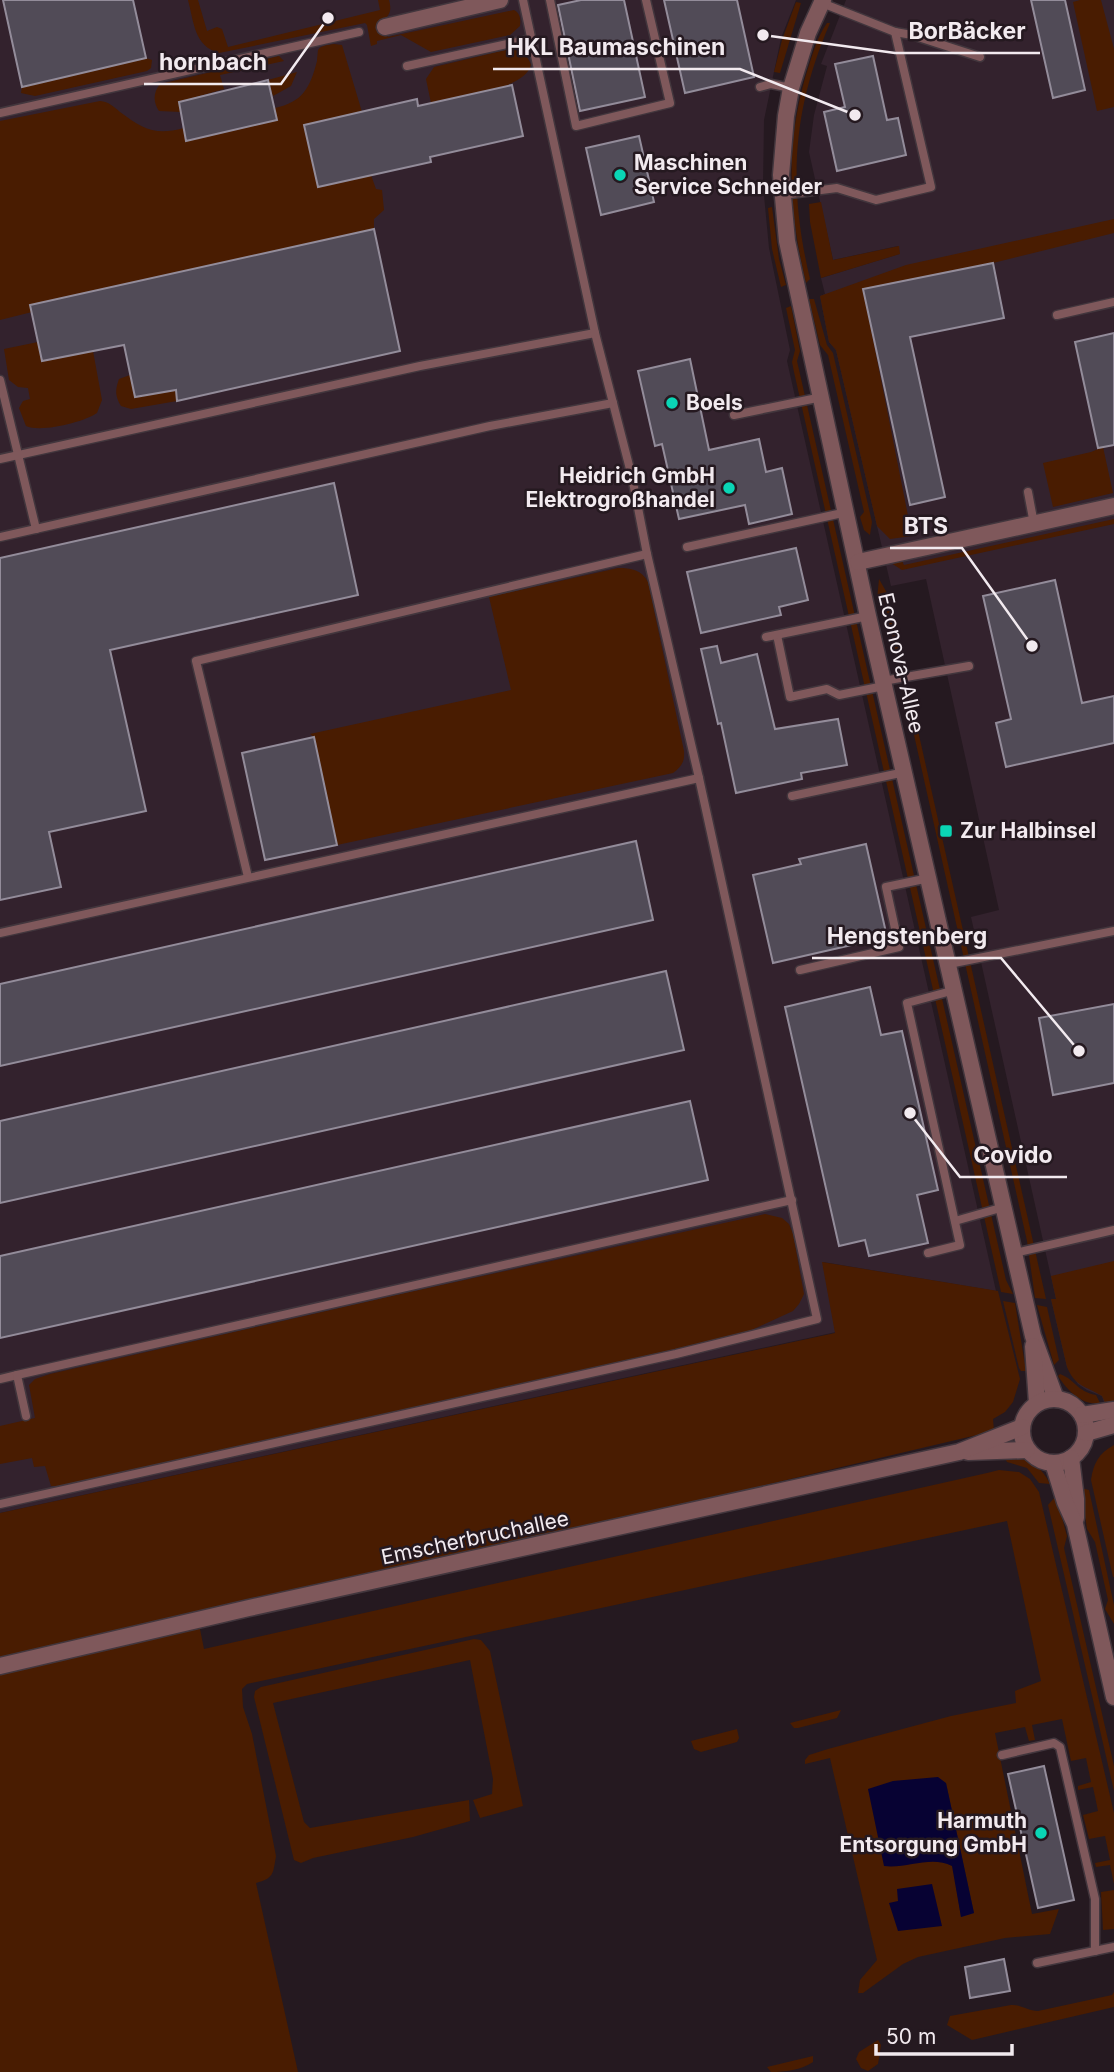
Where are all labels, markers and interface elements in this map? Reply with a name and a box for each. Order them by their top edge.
callout: BorBäcker [895,9,1040,53]
text: BorBäcker [908,17,1026,45]
callout: HKL Baumaschinen [493,25,740,69]
text: HKL Baumaschinen [507,33,725,61]
callout: hornbach [144,40,281,84]
text: hornbach [159,48,267,76]
place label: Maschinen Service Schneider [634,150,822,199]
marker: Maschinen Service Schneider [612,167,628,183]
place label: Boels [686,390,743,415]
marker: Boels [664,395,680,411]
place label: Heidrich GmbH Elektrogroßhandel [525,463,715,512]
marker: Heidrich GmbH Elektrogroßhandel [721,480,737,496]
callout: BTS [890,504,962,548]
text: BTS [904,512,948,540]
street label: Econova-Allee [873,590,930,736]
place label: Zur Halbinsel [960,818,1096,843]
marker: Zur Halbinsel [938,823,954,839]
callout: Hengstenberg [812,914,1001,958]
text: Hengstenberg [827,922,987,950]
callout: Covido [960,1133,1067,1177]
text: Covido [973,1141,1053,1169]
street label: Emscherbruchallee [379,1505,571,1570]
place label: Harmuth Entsorgung GmbH [839,1808,1027,1857]
marker: Harmuth Entsorgung GmbH [1033,1825,1049,1841]
scale bar [876,2012,1012,2056]
text: 50 m [886,2024,936,2049]

